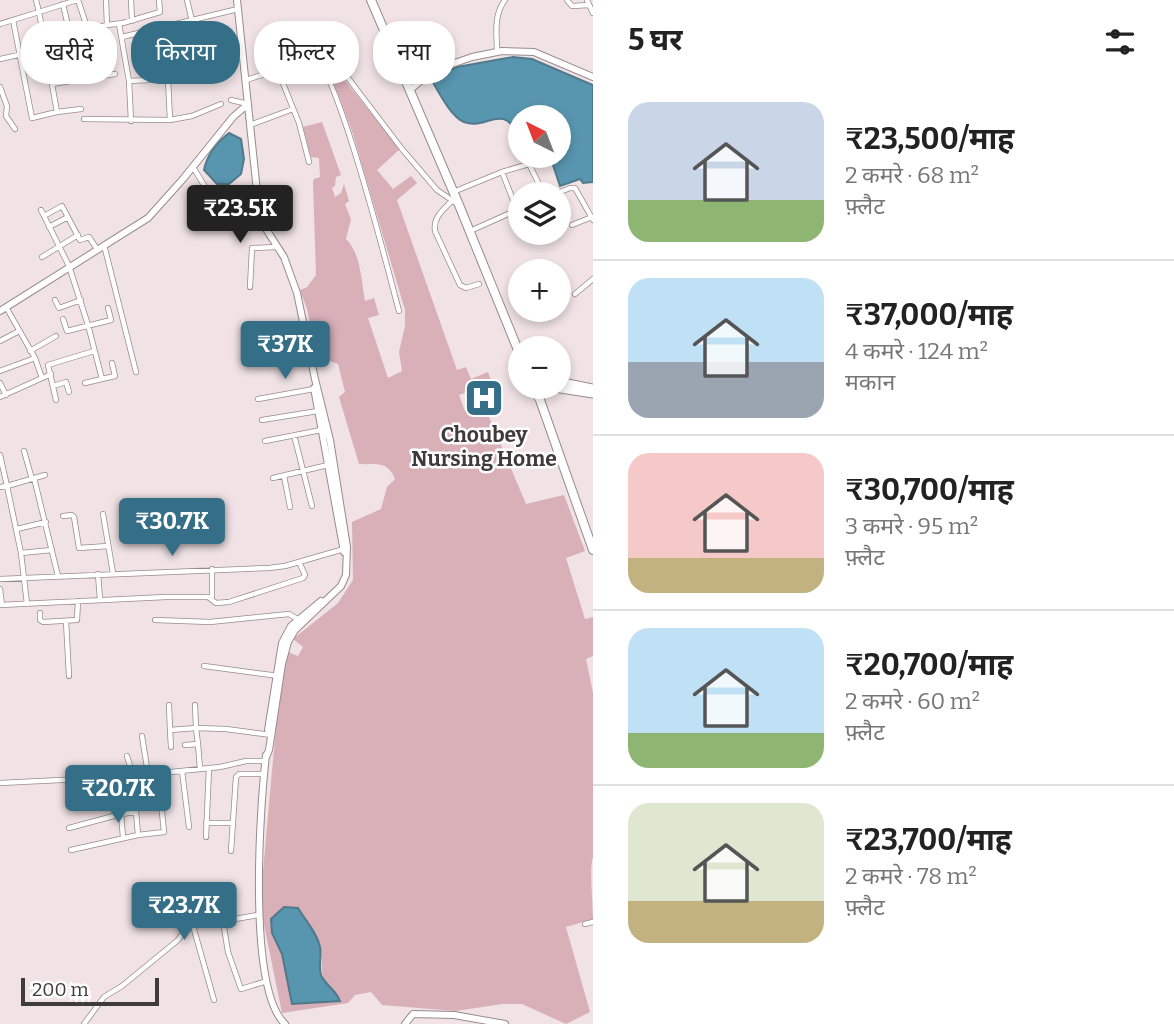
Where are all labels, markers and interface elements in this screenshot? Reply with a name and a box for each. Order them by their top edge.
chip: खरीदें [21,21,117,84]
chip: किराया [131,21,240,84]
chip: फ़िल्टर [254,21,359,84]
chip: नया [373,21,455,84]
text: 5 घर [628,22,682,58]
icon: filters [1101,23,1139,61]
north arrow [508,105,570,168]
map controls [508,105,571,399]
text: ₹23,500/माह [845,121,1014,157]
icon: home [684,130,768,214]
text: 2 कमरे · 68 m² [845,161,979,189]
button: layers [508,182,571,245]
pin: ₹23.5K [183,186,297,245]
text: फ़्लैट [845,192,885,220]
text: ₹23.5K [203,194,277,222]
button: + [508,259,571,322]
text: ₹37,000/माह [845,297,1013,333]
icon: home [684,306,768,390]
pin: ₹37K [244,322,326,381]
text: ₹37K [257,330,313,358]
button: − [508,336,571,399]
text: 4 कमरे · 124 m² [845,337,988,365]
text: मकान [845,368,895,396]
hospital icon: Choubey Nursing Home [463,377,505,419]
place label: Choubey Nursing Home [411,422,557,472]
text: ₹30,700/माह [845,472,1014,508]
icon: home [684,481,768,565]
pin: ₹30.7K [115,498,229,558]
text: ₹30.7K [135,507,209,535]
text: 3 कमरे · 95 m² [845,512,978,540]
text: फ़्लैट [845,543,885,571]
text: ₹20,700/माह [845,647,1013,683]
icon: home [684,656,768,740]
text: 2 कमरे · 60 m² [845,687,980,715]
text: फ़्लैट [845,718,885,746]
pin: ₹20.7K [61,766,175,825]
text: ₹20.7K [81,774,155,802]
text: ₹23,700/माह [845,822,1012,858]
icon: home [684,831,768,915]
text: 2 कमरे · 78 m² [845,862,977,890]
pin: ₹23.7K [127,883,241,942]
text: ₹23.7K [148,891,220,919]
text: फ़्लैट [845,893,885,921]
scale bar [21,975,159,1007]
text: 200 m [32,978,89,1001]

